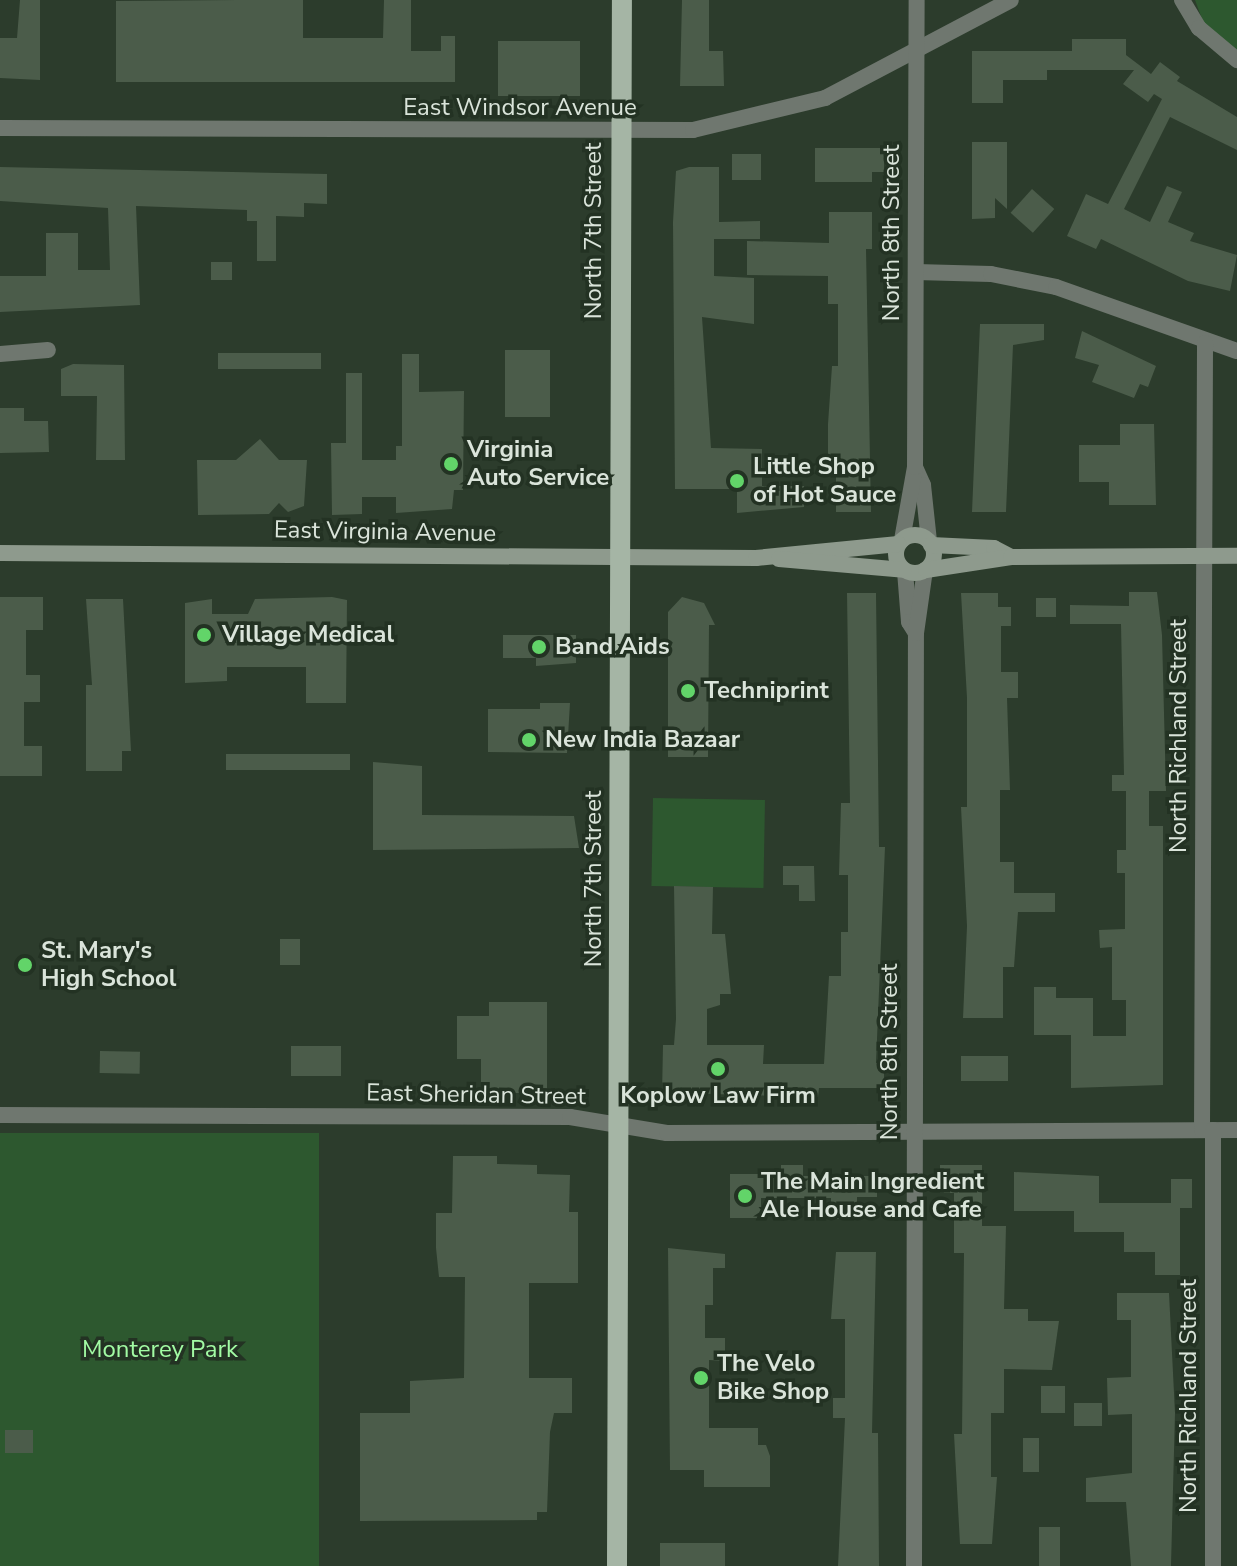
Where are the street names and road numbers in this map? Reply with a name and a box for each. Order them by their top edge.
street label: East Windsor Avenue [403,94,637,122]
street label: North 7th Street [580,143,608,319]
street label: North 8th Street [878,145,906,321]
street label: East Virginia Avenue [274,516,496,548]
street label: North Richland Street [1165,619,1193,853]
street label: North 7th Street [580,791,608,967]
street label: North 8th Street [876,964,904,1140]
street label: East Sheridan Street [366,1079,586,1111]
street label: North Richland Street [1175,1279,1203,1513]

